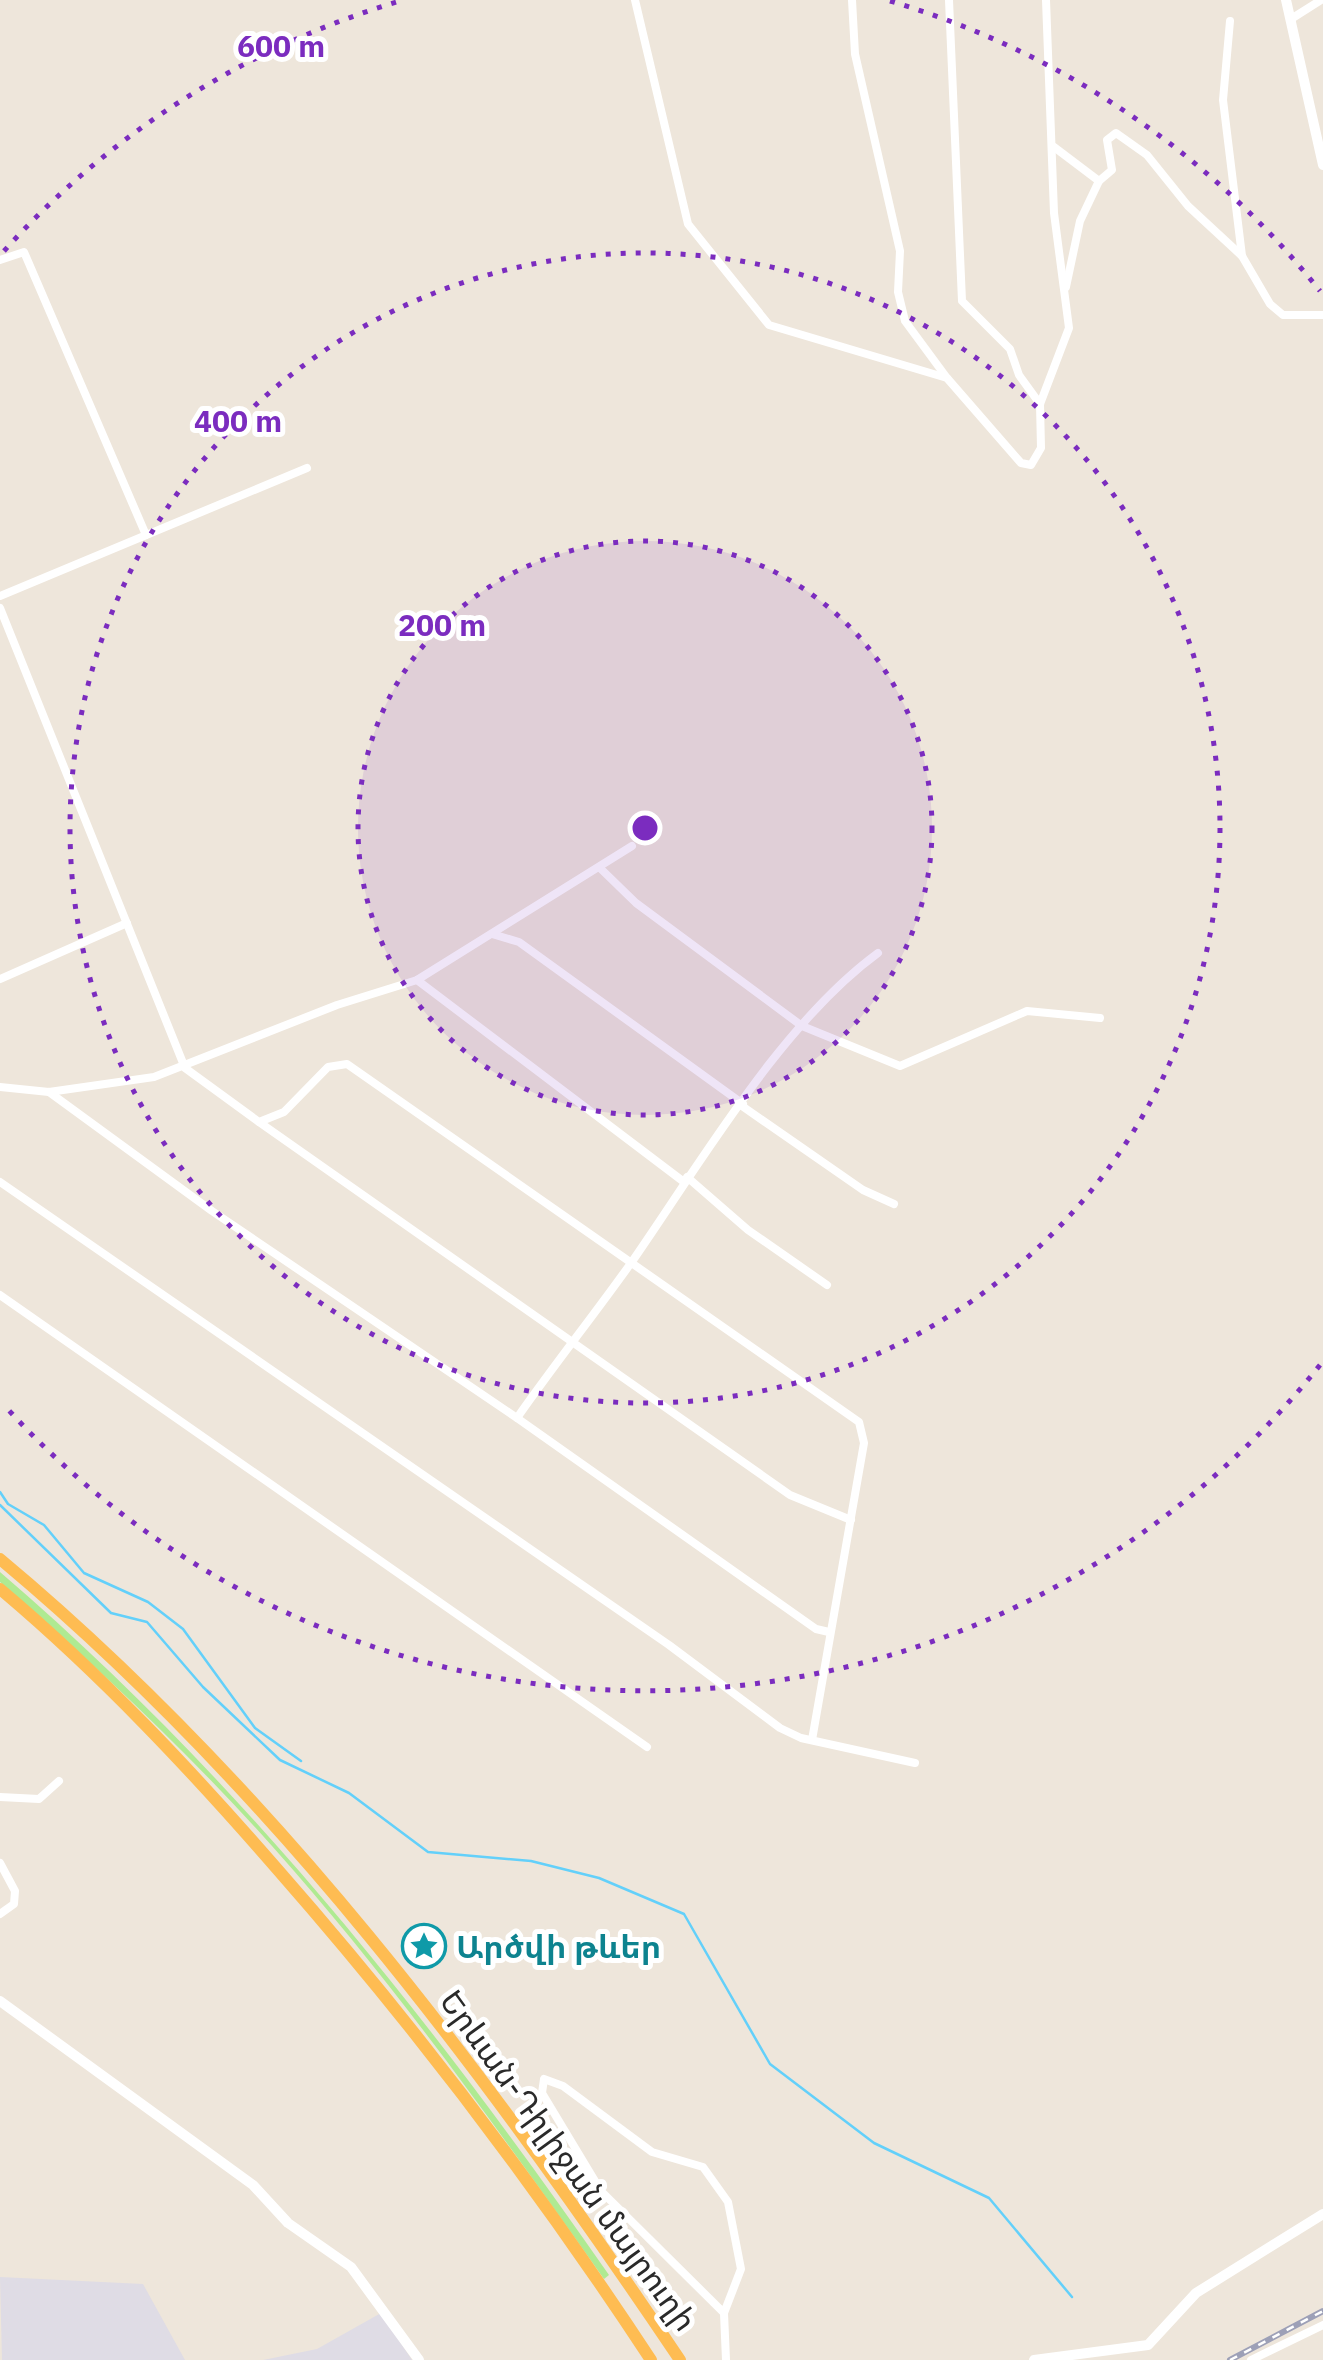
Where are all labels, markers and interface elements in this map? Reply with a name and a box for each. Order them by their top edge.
text: 600 m [237,26,325,65]
text: 400 m [194,401,282,440]
text: 200 m [398,605,486,644]
centre of rings [627,810,663,846]
place icon: Արծվի թևեր [401,1923,447,1969]
place label: Արծվի թևեր [456,1925,661,1967]
street label: Երևան-Դիլիջան մայրուղի [431,1981,707,2339]

